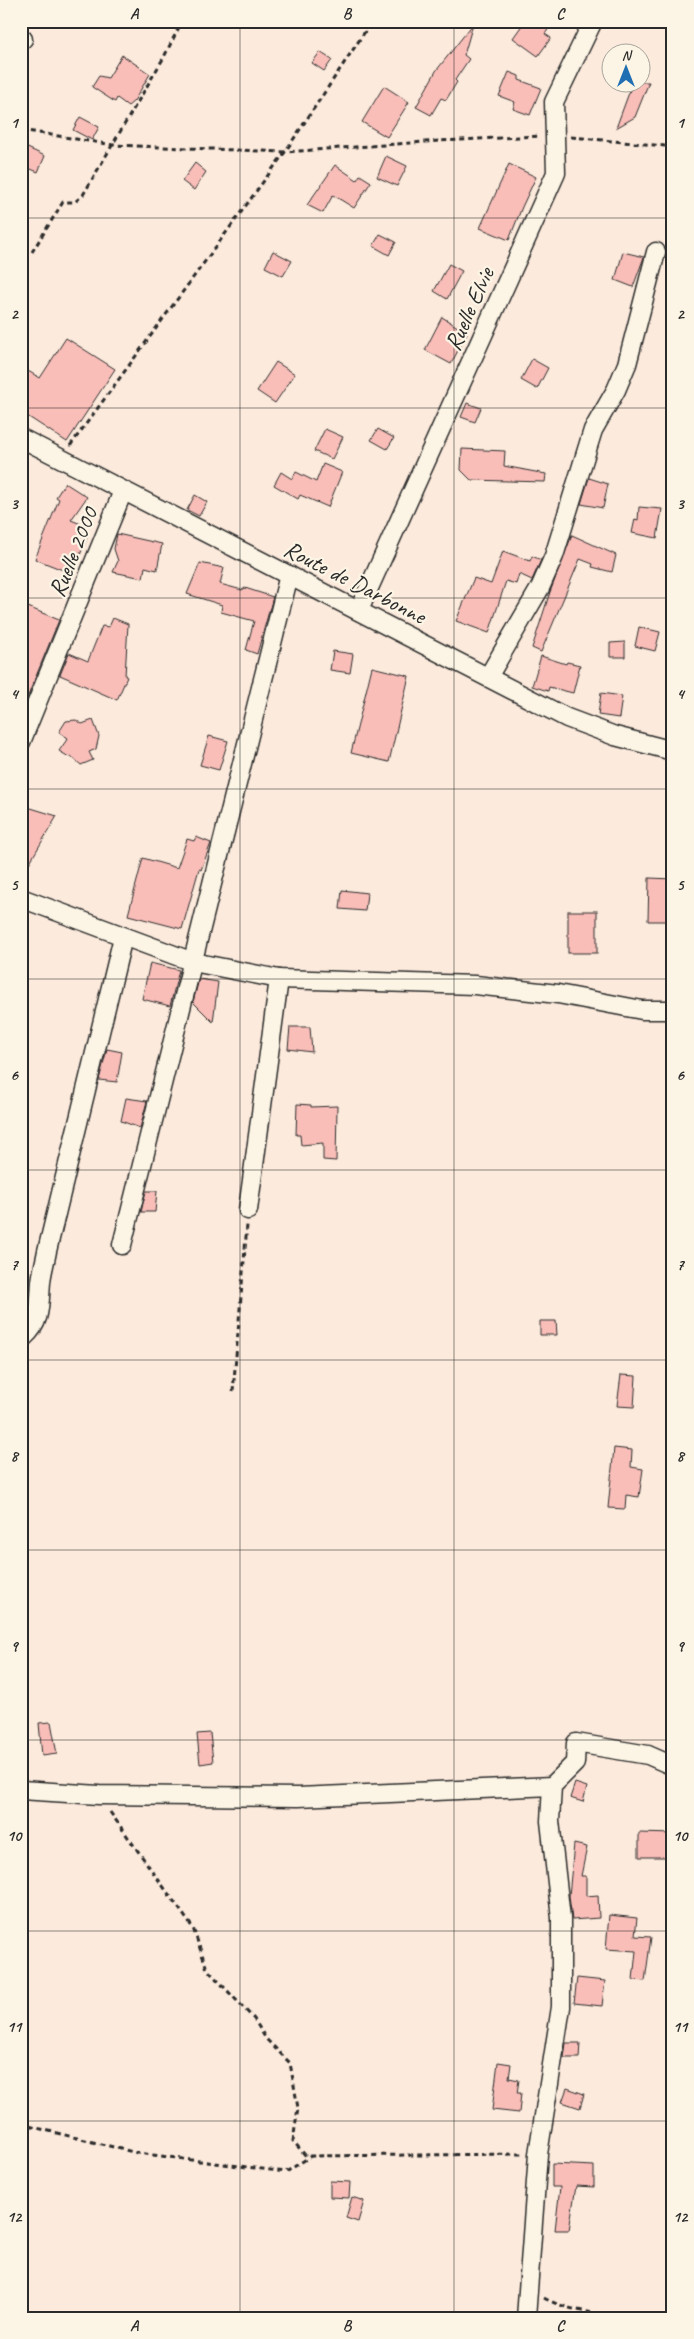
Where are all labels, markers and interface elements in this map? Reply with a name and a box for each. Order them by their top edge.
text: A [130,4,140,24]
text: B [343,4,353,24]
text: C [556,4,566,24]
north arrow [602,42,652,92]
text: N [622,47,633,64]
text: 1 [10,113,19,133]
text: 1 [676,113,685,133]
street label: Ruelle Elvie [437,261,501,355]
text: 2 [10,304,19,324]
text: 2 [676,304,685,324]
text: 3 [10,494,19,514]
text: 3 [676,494,685,514]
street label: Ruelle 2000 [42,501,105,601]
street label: Route de Darbonne [279,533,433,632]
text: 4 [10,684,19,704]
text: 4 [676,684,685,704]
text: 5 [11,875,20,895]
text: 5 [677,875,686,895]
text: 6 [10,1065,19,1085]
text: 6 [676,1065,685,1085]
text: 7 [10,1255,19,1275]
text: 7 [676,1255,685,1275]
text: 8 [10,1446,19,1466]
text: 8 [676,1446,685,1466]
text: 9 [10,1636,19,1656]
text: 9 [676,1636,685,1656]
text: 10 [7,1826,23,1846]
text: 10 [673,1826,689,1846]
text: 11 [7,2017,23,2037]
text: 11 [673,2017,689,2037]
text: 12 [7,2207,23,2227]
text: 12 [673,2207,689,2227]
text: A [130,2316,140,2336]
text: B [343,2316,353,2336]
text: C [556,2316,566,2336]

